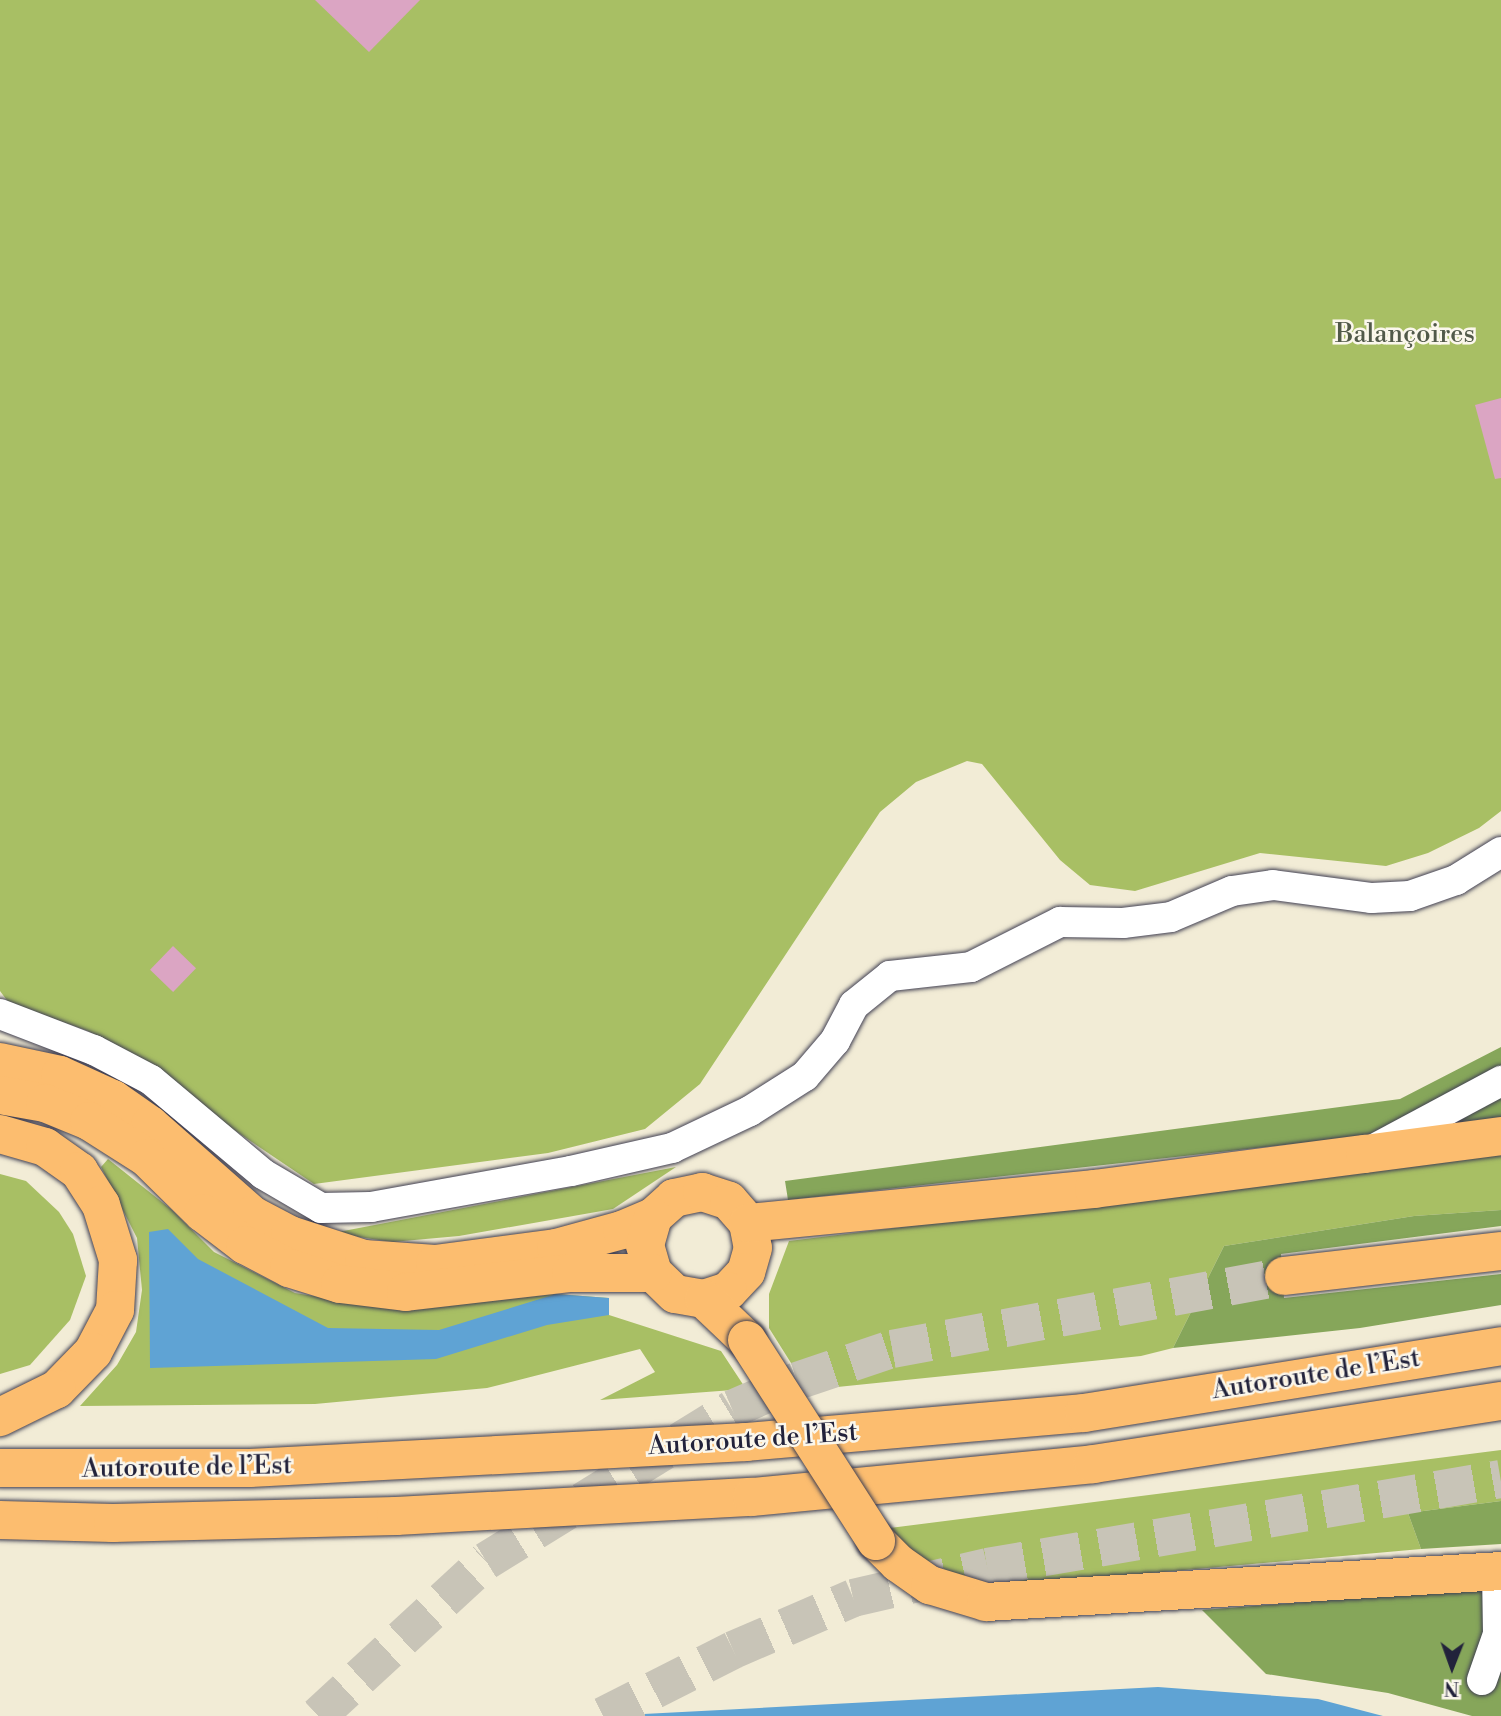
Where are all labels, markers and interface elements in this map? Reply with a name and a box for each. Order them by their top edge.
park label: Balançoires [1335,319,1475,351]
street label: Autoroute de l’Est [1210,1343,1422,1407]
street label: Autoroute de l’Est [647,1417,859,1463]
street label: Autoroute de l’Est [82,1451,292,1485]
north arrow [1417,1632,1487,1702]
text: N [1444,1676,1459,1700]

